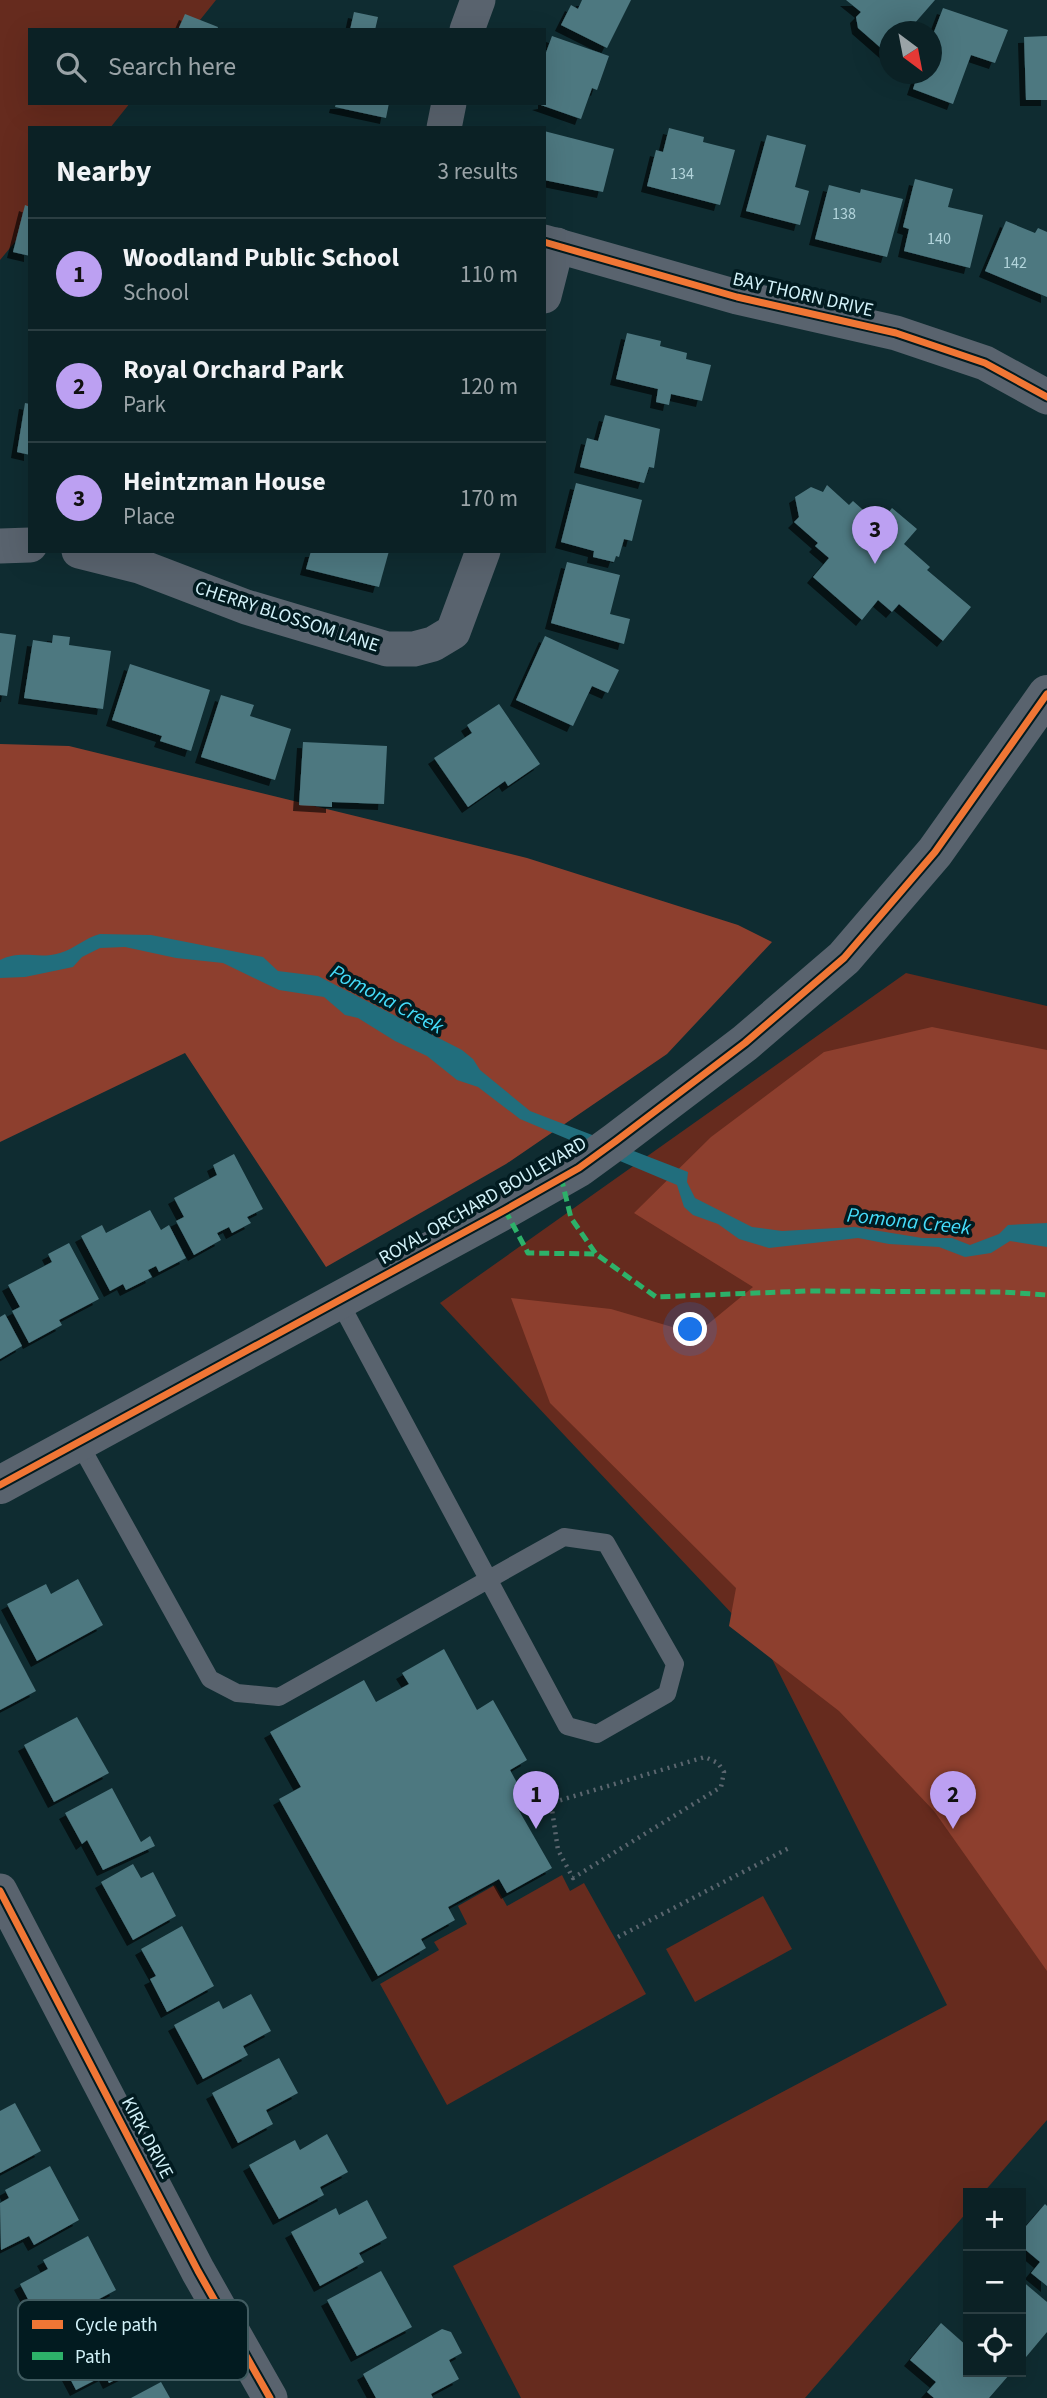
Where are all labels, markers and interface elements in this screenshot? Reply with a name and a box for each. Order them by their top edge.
north arrow [879,21,942,84]
search box [28,28,546,105]
icon: search [52,48,90,86]
text: Search here [108,48,236,85]
text: Nearby [56,150,151,193]
text: 3 results [438,155,518,188]
house number: 134 [670,163,694,185]
house number: 138 [832,203,856,225]
house number: 140 [927,228,951,250]
text: Woodland Public School [123,239,399,276]
house number: 142 [1003,252,1027,274]
text: 1 [73,258,85,291]
text: 110 m [460,258,518,291]
street label: BAY THORN DRIVE [730,266,876,324]
text: School [123,276,189,309]
text: Royal Orchard Park [123,351,344,388]
text: 2 [73,370,85,403]
text: 120 m [460,370,518,403]
text: Park [123,388,166,421]
text: Heintzman House [123,463,326,500]
text: 3 [73,482,85,515]
text: 170 m [460,482,518,515]
text: Place [123,500,175,533]
pin: 3 [852,506,898,564]
street label: CHERRY BLOSSOM LANE [191,574,383,660]
water label: Pomona Creek [325,956,450,1042]
street label: ROYAL ORCHARD BOULEVARD [374,1130,592,1272]
water label: Pomona Creek [845,1200,974,1243]
your location [673,1312,707,1346]
pin: 1 [513,1771,559,1829]
pin: 2 [930,1771,976,1829]
street label: KIRK DRIVE [114,2092,180,2184]
map controls [963,2188,1026,2377]
button: + [963,2188,1026,2251]
button: − [963,2251,1026,2314]
legend [18,2300,248,2380]
text: Cycle path [75,2312,157,2339]
button: locate [963,2314,1026,2377]
text: Path [75,2344,111,2371]

